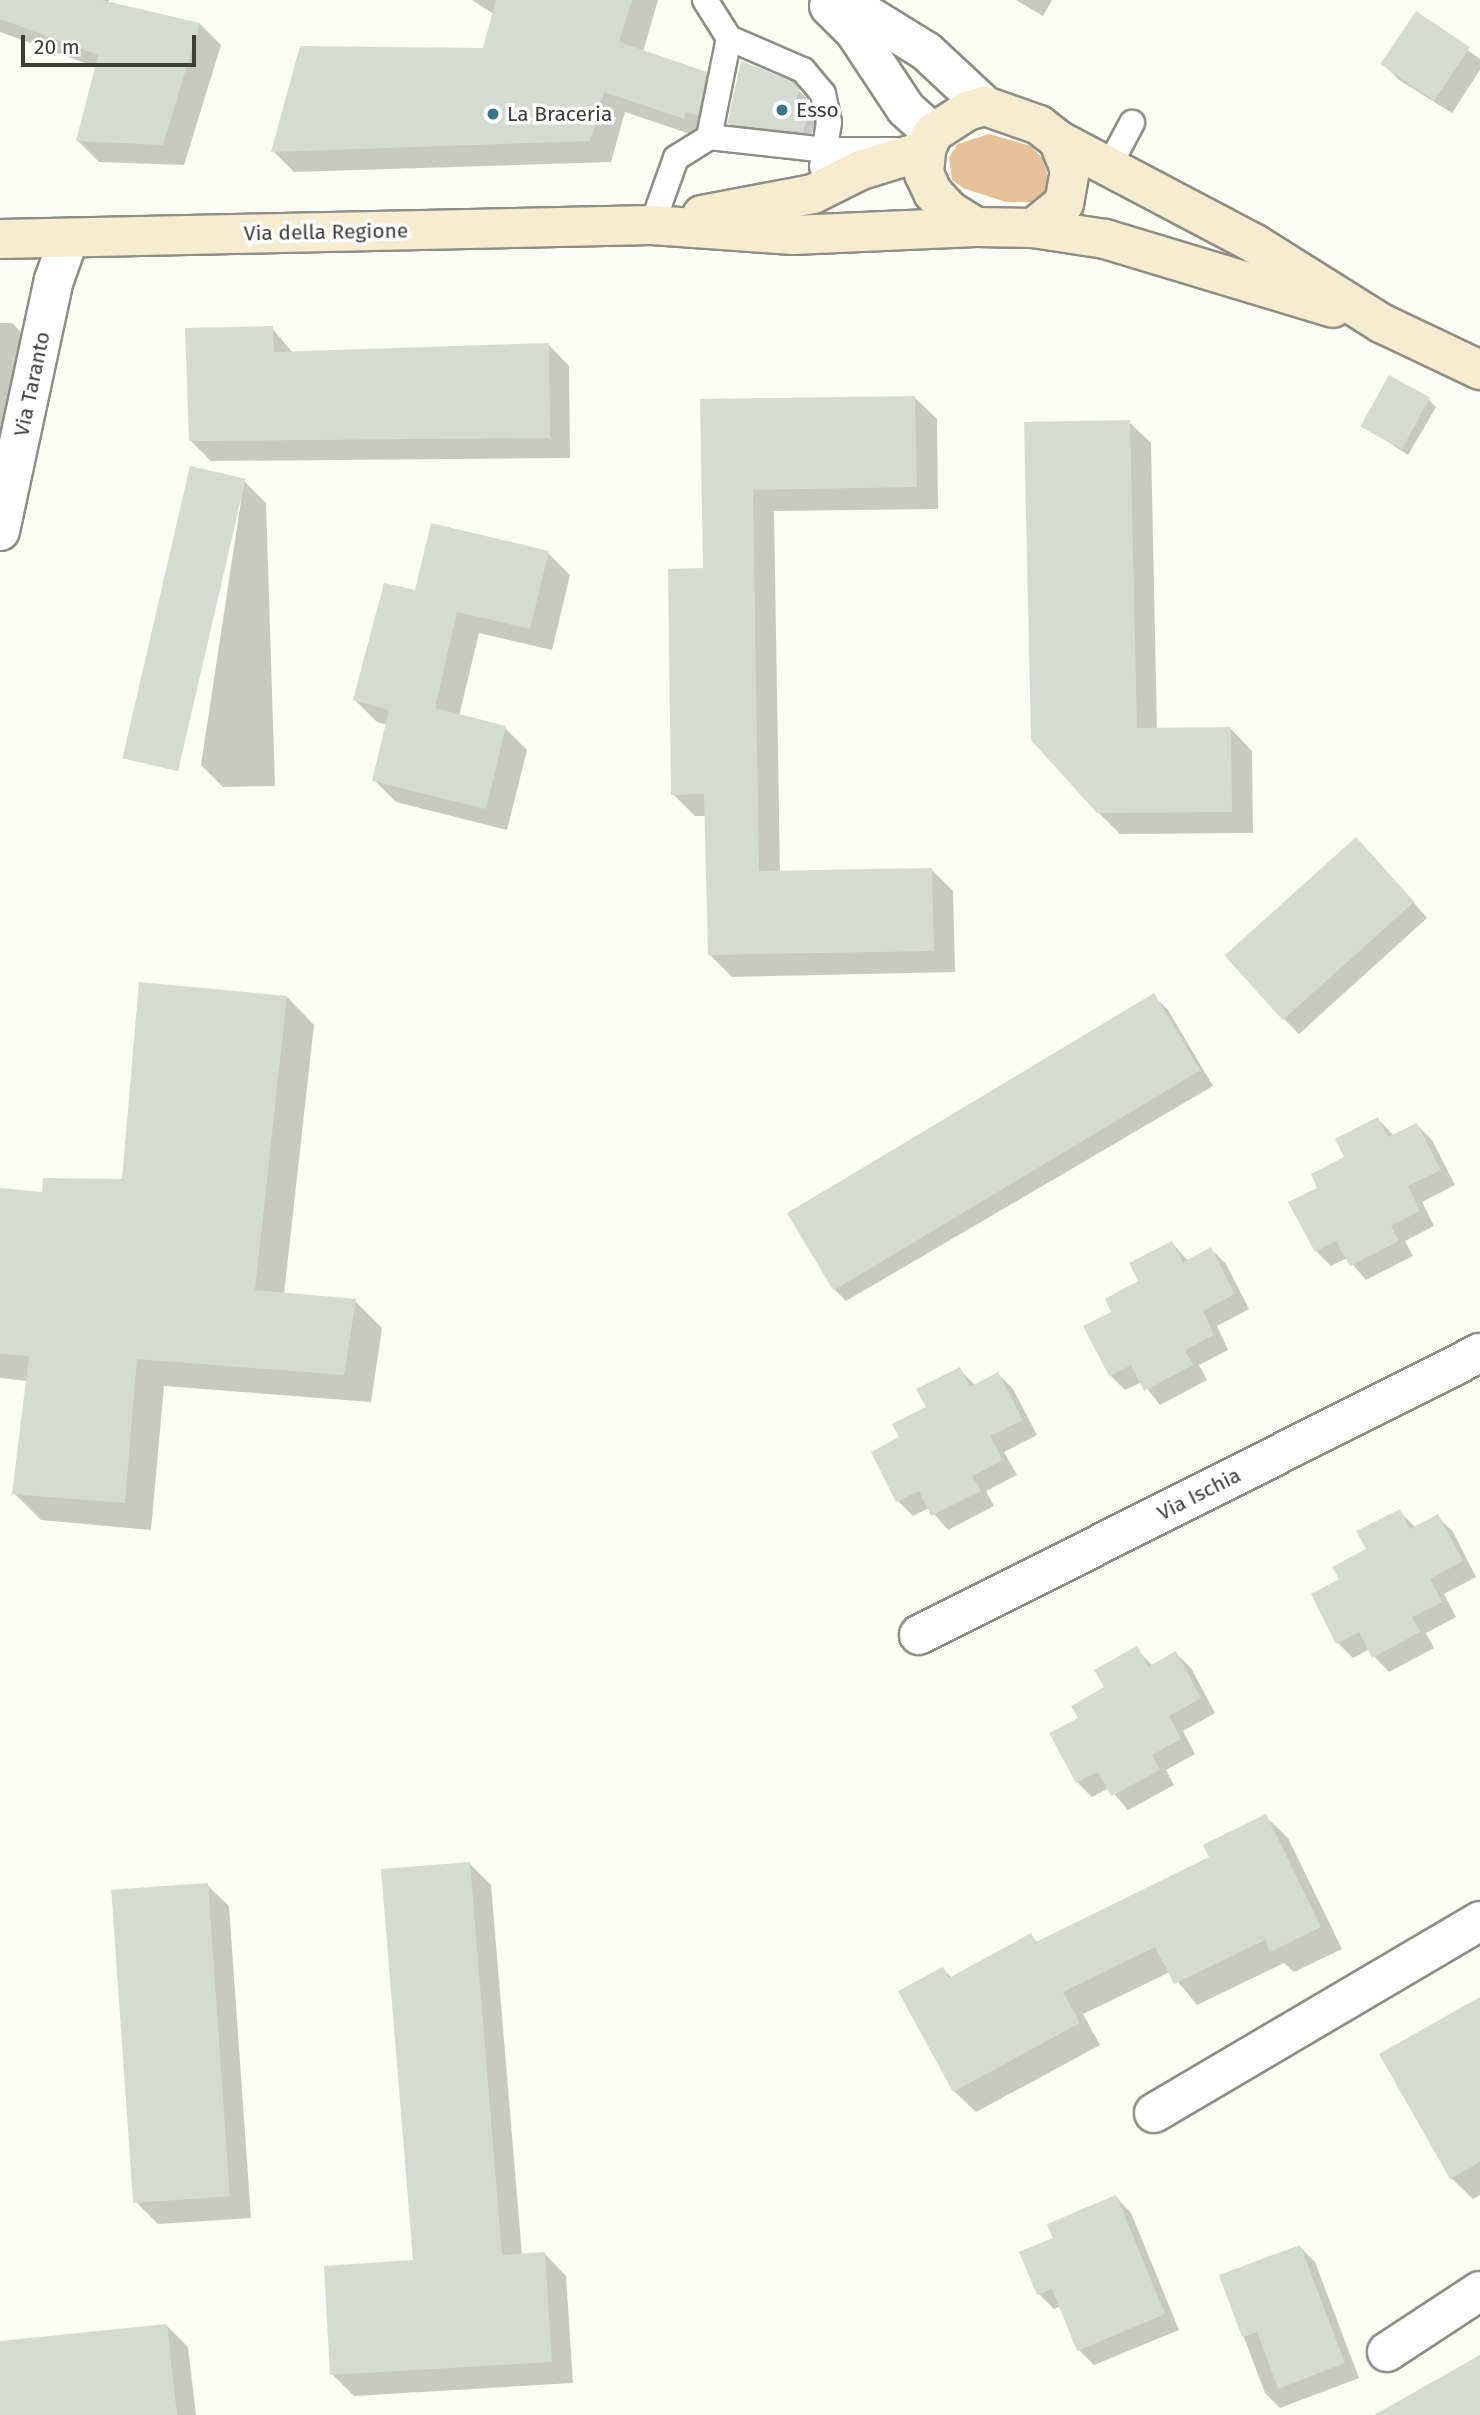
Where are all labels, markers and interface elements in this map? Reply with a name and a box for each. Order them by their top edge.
scale bar [24,21,200,65]
text: 20 m [34,34,80,60]
place label: Esso [796,97,839,123]
place label: La Braceria [507,101,612,127]
marker: Esso [774,102,790,118]
marker: La Braceria [485,106,501,122]
street label: Via della Regione [244,218,408,246]
street label: Via Taranto [9,329,55,439]
street label: Via Ischia [1153,1462,1245,1526]

